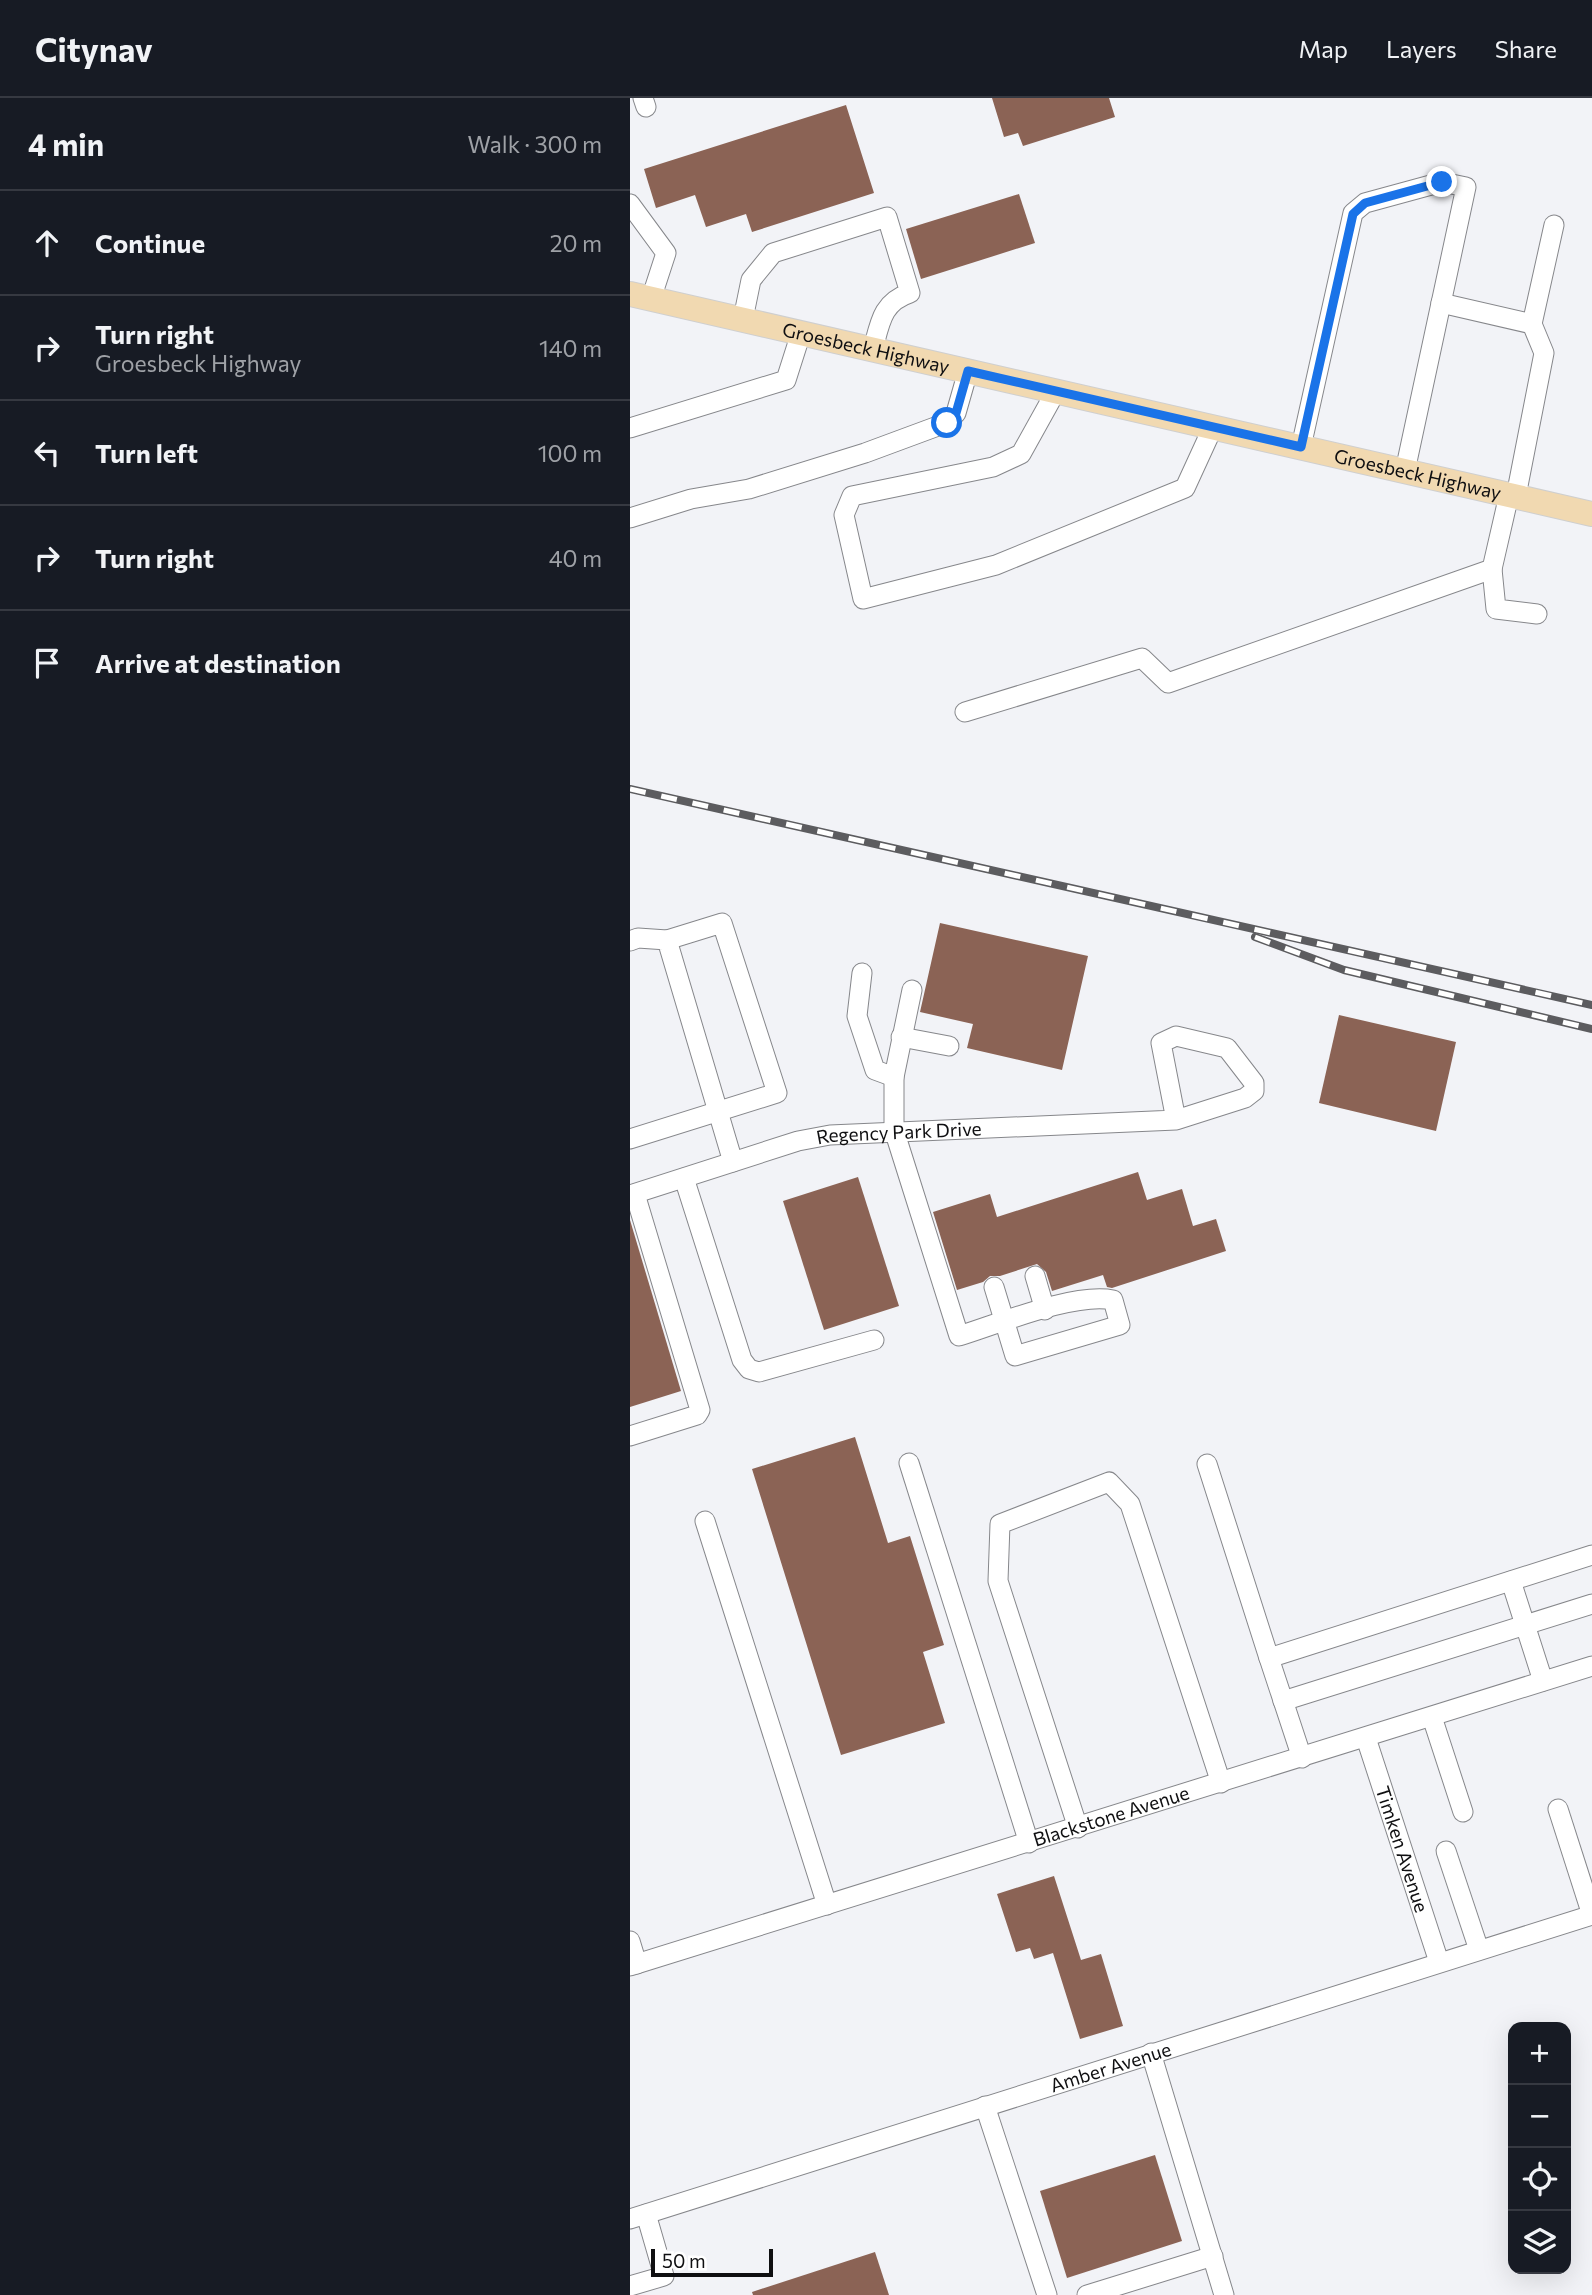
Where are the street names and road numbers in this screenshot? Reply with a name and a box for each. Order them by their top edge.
street label: Groesbeck Highway [780,317,952,378]
street label: Groesbeck Highway [1332,443,1504,504]
street label: Regency Park Drive [814,1116,982,1148]
street label: Blackstone Avenue [1030,1780,1192,1851]
street label: Timken Avenue [1371,1783,1434,1915]
street label: Amber Avenue [1047,2037,1174,2097]

